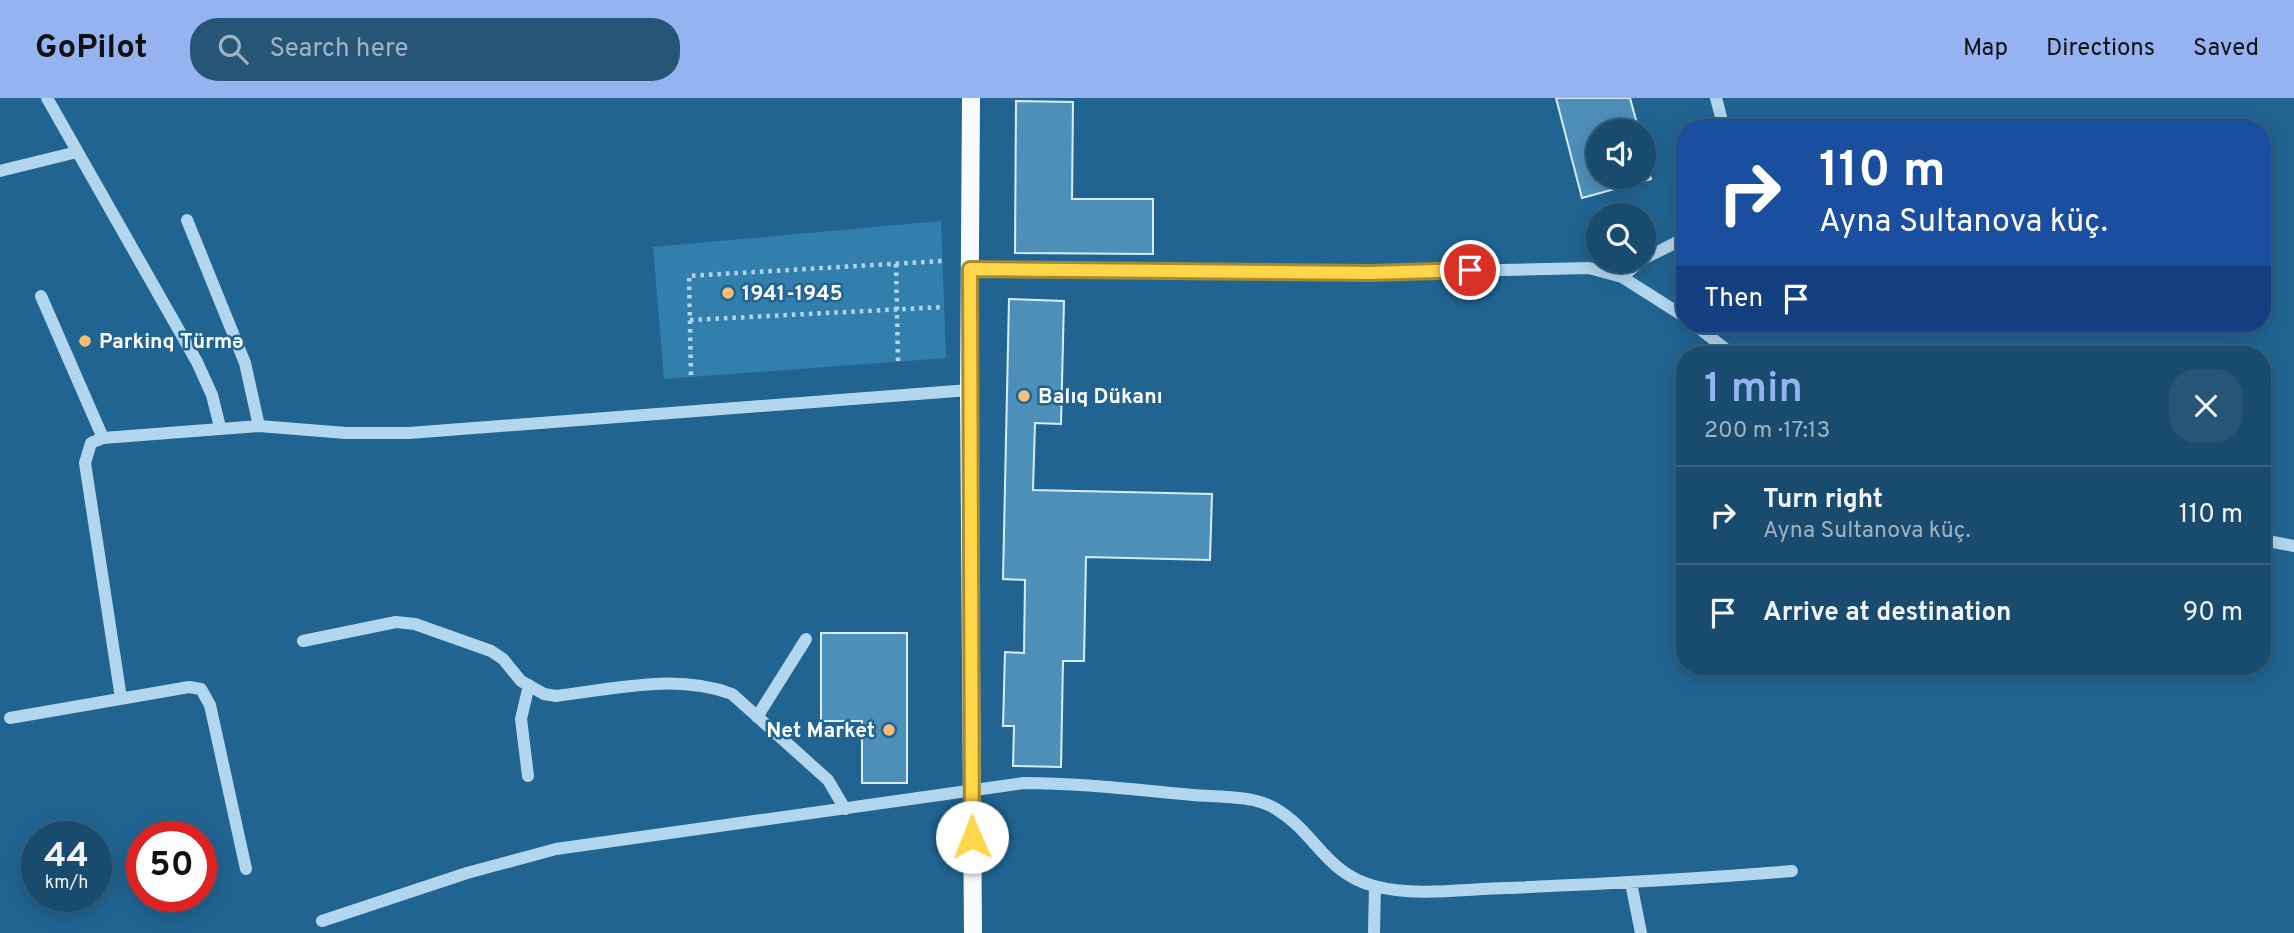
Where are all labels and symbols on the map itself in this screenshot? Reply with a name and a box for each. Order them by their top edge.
pin [1440,240,1500,300]
place label: 1941-1945 [742,281,842,308]
marker: 1941-1945 [720,285,736,301]
place label: Parkinq Türmə [99,329,244,356]
marker: Parkinq Türmə [77,333,93,349]
place label: Balıq Dükanı [1038,384,1163,411]
marker: Balıq Dükanı [1016,388,1032,404]
place label: Net Market [766,718,875,745]
marker: Net Market [881,722,897,738]
position arrow [935,800,1009,874]
speed limit sign: 50 [126,821,217,912]

